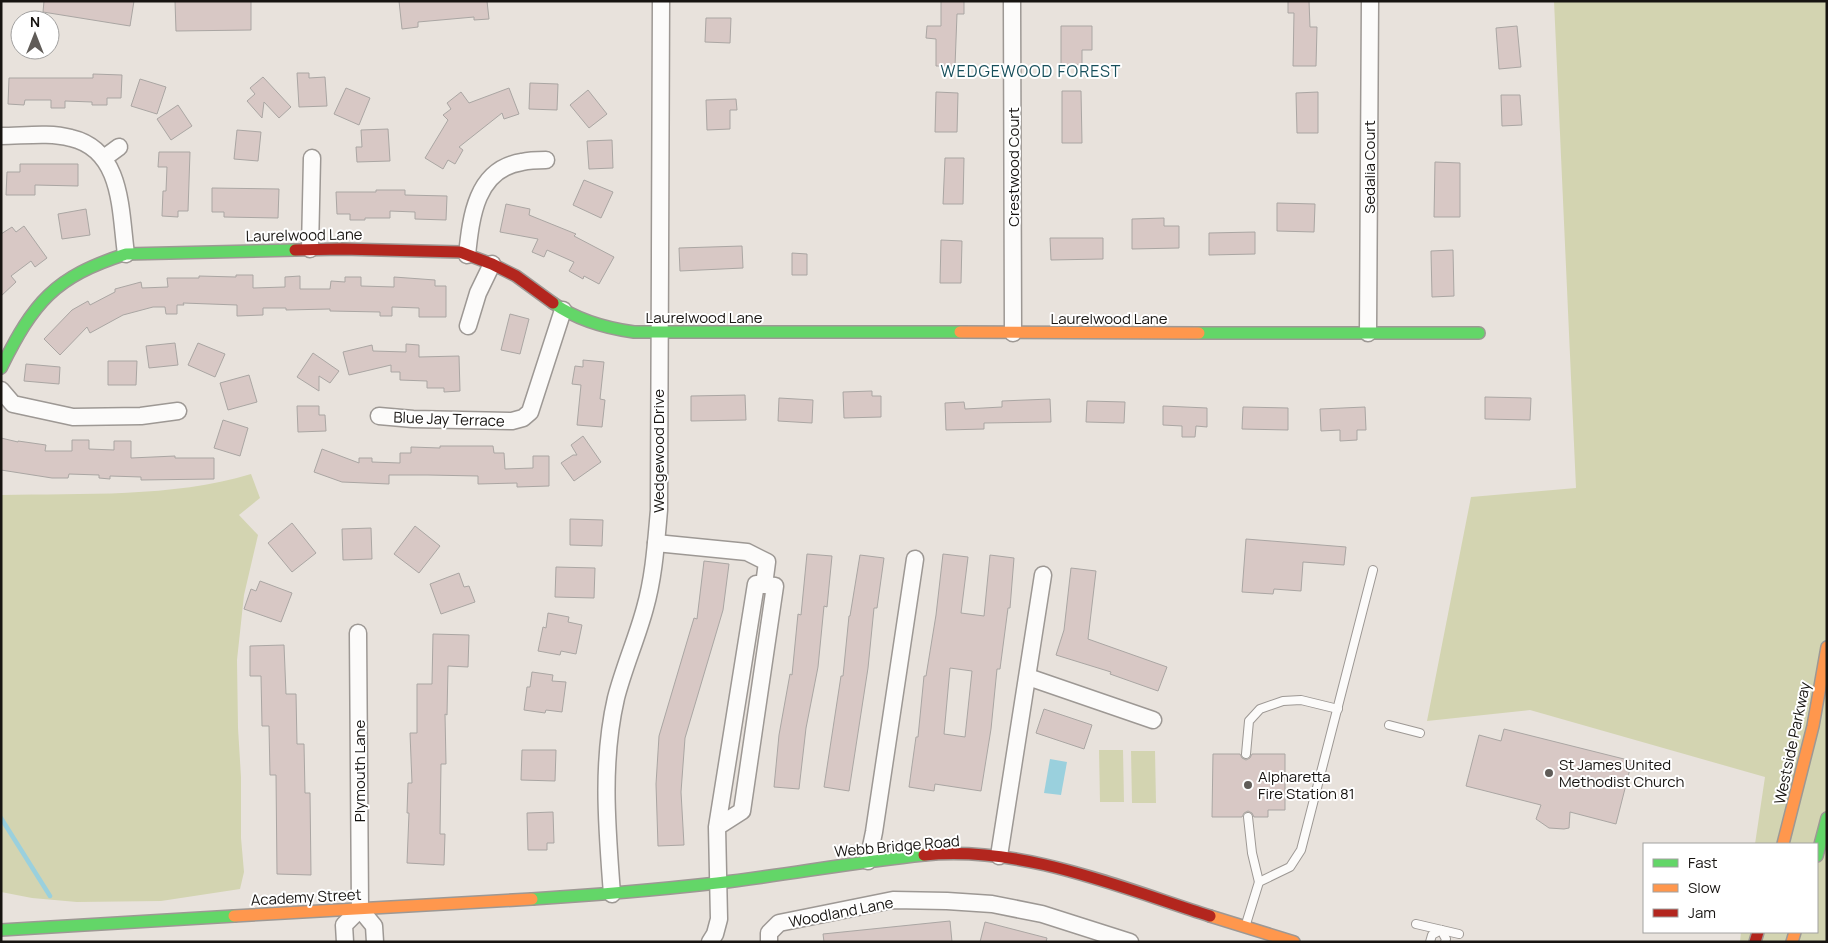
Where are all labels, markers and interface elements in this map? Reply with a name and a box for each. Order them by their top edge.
north arrow [10,10,60,60]
text: N [30,12,40,31]
district label: WEDGEWOOD FOREST [941,60,1121,82]
street label: Crestwood Court [1003,107,1024,227]
street label: Sedalia Court [1359,120,1380,214]
street label: Laurelwood Lane [245,223,363,247]
street label: Laurelwood Lane [646,307,763,328]
street label: Laurelwood Lane [1051,308,1168,329]
street label: Wedgewood Drive [648,389,669,513]
street label: Blue Jay Terrace [393,407,505,431]
street label: Westside Parkway [1769,680,1815,806]
street label: Plymouth Lane [349,720,370,822]
place label: St James United Methodist Church [1559,754,1685,792]
place label: Alpharetta Fire Station 81 [1258,766,1355,804]
marker: St James United Methodist Church [1543,767,1555,779]
marker: Alpharetta Fire Station 81 [1242,779,1254,791]
street label: Webb Bridge Road [833,830,961,862]
legend [1643,843,1818,933]
text: Fast [1688,852,1717,873]
text: Slow [1688,877,1721,898]
street label: Academy Street [250,884,362,910]
street label: Woodland Lane [787,892,895,932]
text: Jam [1688,902,1716,923]

